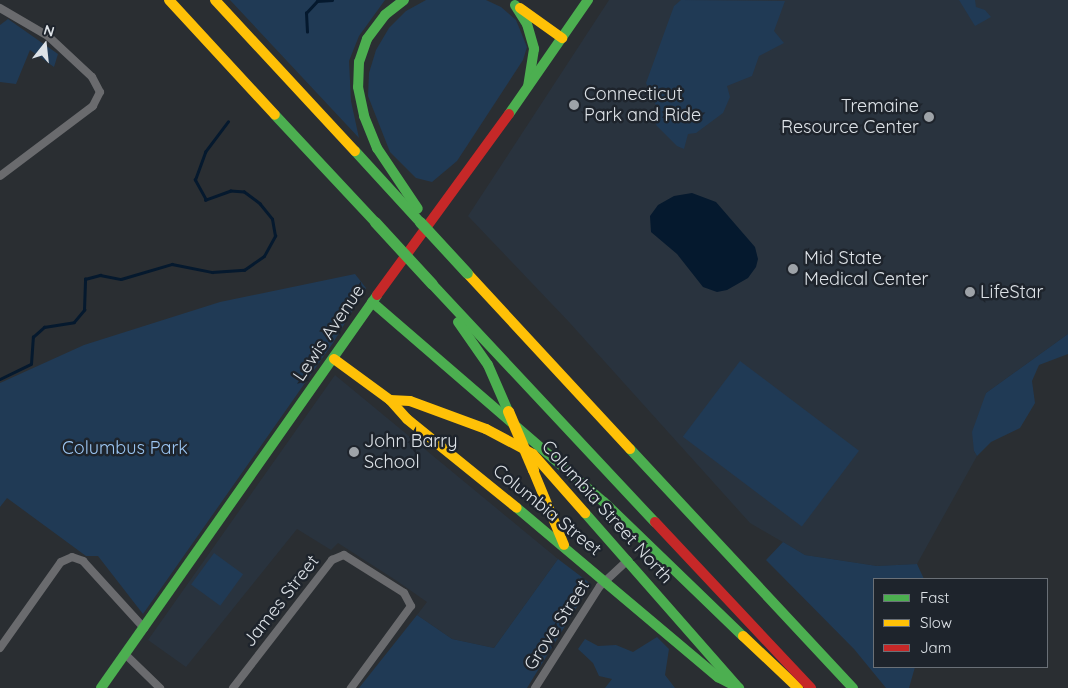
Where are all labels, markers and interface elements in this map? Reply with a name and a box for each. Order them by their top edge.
north arrow [20,20,70,70]
text: N [42,21,57,41]
place label: Connecticut Park and Ride [584,84,701,126]
place label: Tremaine Resource Center [781,96,919,138]
marker: Connecticut Park and Ride [568,99,580,111]
marker: Tremaine Resource Center [923,111,935,123]
place label: Mid State Medical Center [804,248,929,290]
marker: Mid State Medical Center [786,262,800,276]
street label: Lewis Avenue [289,281,369,385]
place label: LifeStar [980,281,1043,303]
marker: LifeStar [964,286,976,298]
place label: John Barry School [364,431,457,474]
street label: Columbia Street North [537,436,677,588]
park label: Columbus Park [62,437,188,459]
marker: John Barry School [348,446,360,458]
street label: Columbia Street [488,460,606,560]
street label: James Street [239,551,323,651]
street label: Grove Street [520,576,594,674]
legend [873,578,1048,668]
text: Fast [920,588,949,607]
text: Slow [920,613,952,632]
text: Jam [920,638,951,657]

